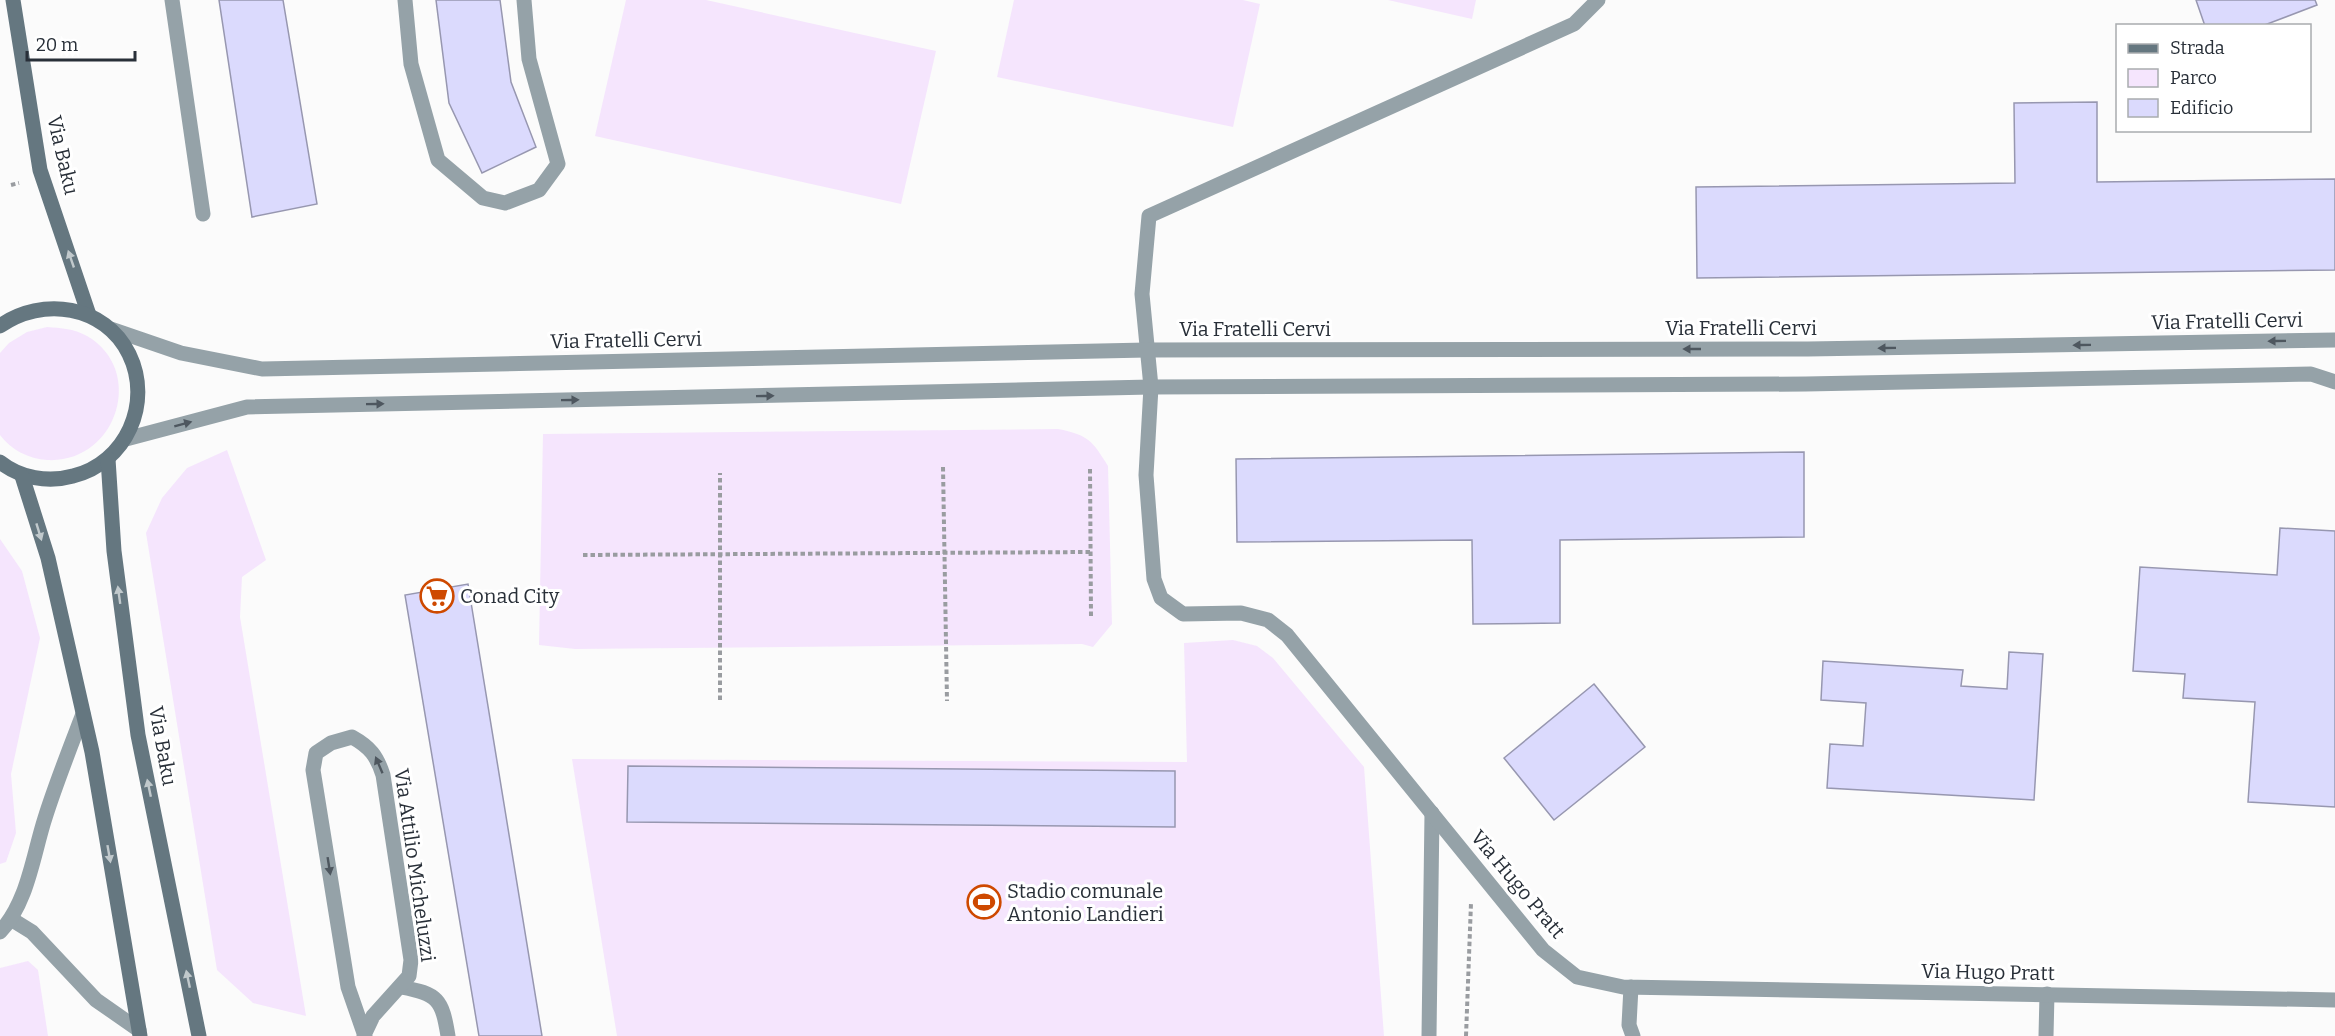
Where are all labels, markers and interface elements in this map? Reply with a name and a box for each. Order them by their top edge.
scale bar [27,24,135,62]
legend [2116,24,2311,132]
text: 20 m [36,34,78,56]
text: Strada [2170,37,2225,59]
text: Parco [2170,67,2217,89]
text: Edificio [2170,97,2233,119]
street label: Via Baku [42,113,84,197]
one-way arrow [66,250,76,268]
street label: Via Fratelli Cervi [2151,308,2303,334]
street label: Via Fratelli Cervi [1665,316,1817,340]
street label: Via Fratelli Cervi [1179,317,1331,341]
street label: Via Fratelli Cervi [550,327,702,353]
one-way arrow [2267,336,2286,346]
one-way arrow [2072,340,2091,349]
one-way arrow [1877,343,1896,353]
one-way arrow [1682,344,1701,354]
one-way arrow [756,391,775,401]
one-way arrow [561,395,580,405]
one-way arrow [366,400,385,409]
one-way arrow [174,419,192,428]
one-way arrow [35,523,44,541]
supermarket icon: Conad City [419,578,455,614]
place label: Conad City [460,584,560,608]
one-way arrow [115,585,124,604]
street label: Via Baku [144,704,182,788]
one-way arrow [374,756,383,774]
street label: Via Attilio Micheluzzi [390,767,440,963]
one-way arrow [144,778,153,797]
street label: Via Hugo Pratt [1466,825,1570,943]
one-way arrow [105,845,114,864]
one-way arrow [324,857,333,876]
place label: Stadio comunale Antonio Landieri [1007,879,1164,926]
sports icon: Stadio comunale Antonio Landieri [966,884,1002,920]
street label: Via Hugo Pratt [1921,959,2055,985]
one-way arrow [183,969,192,988]

